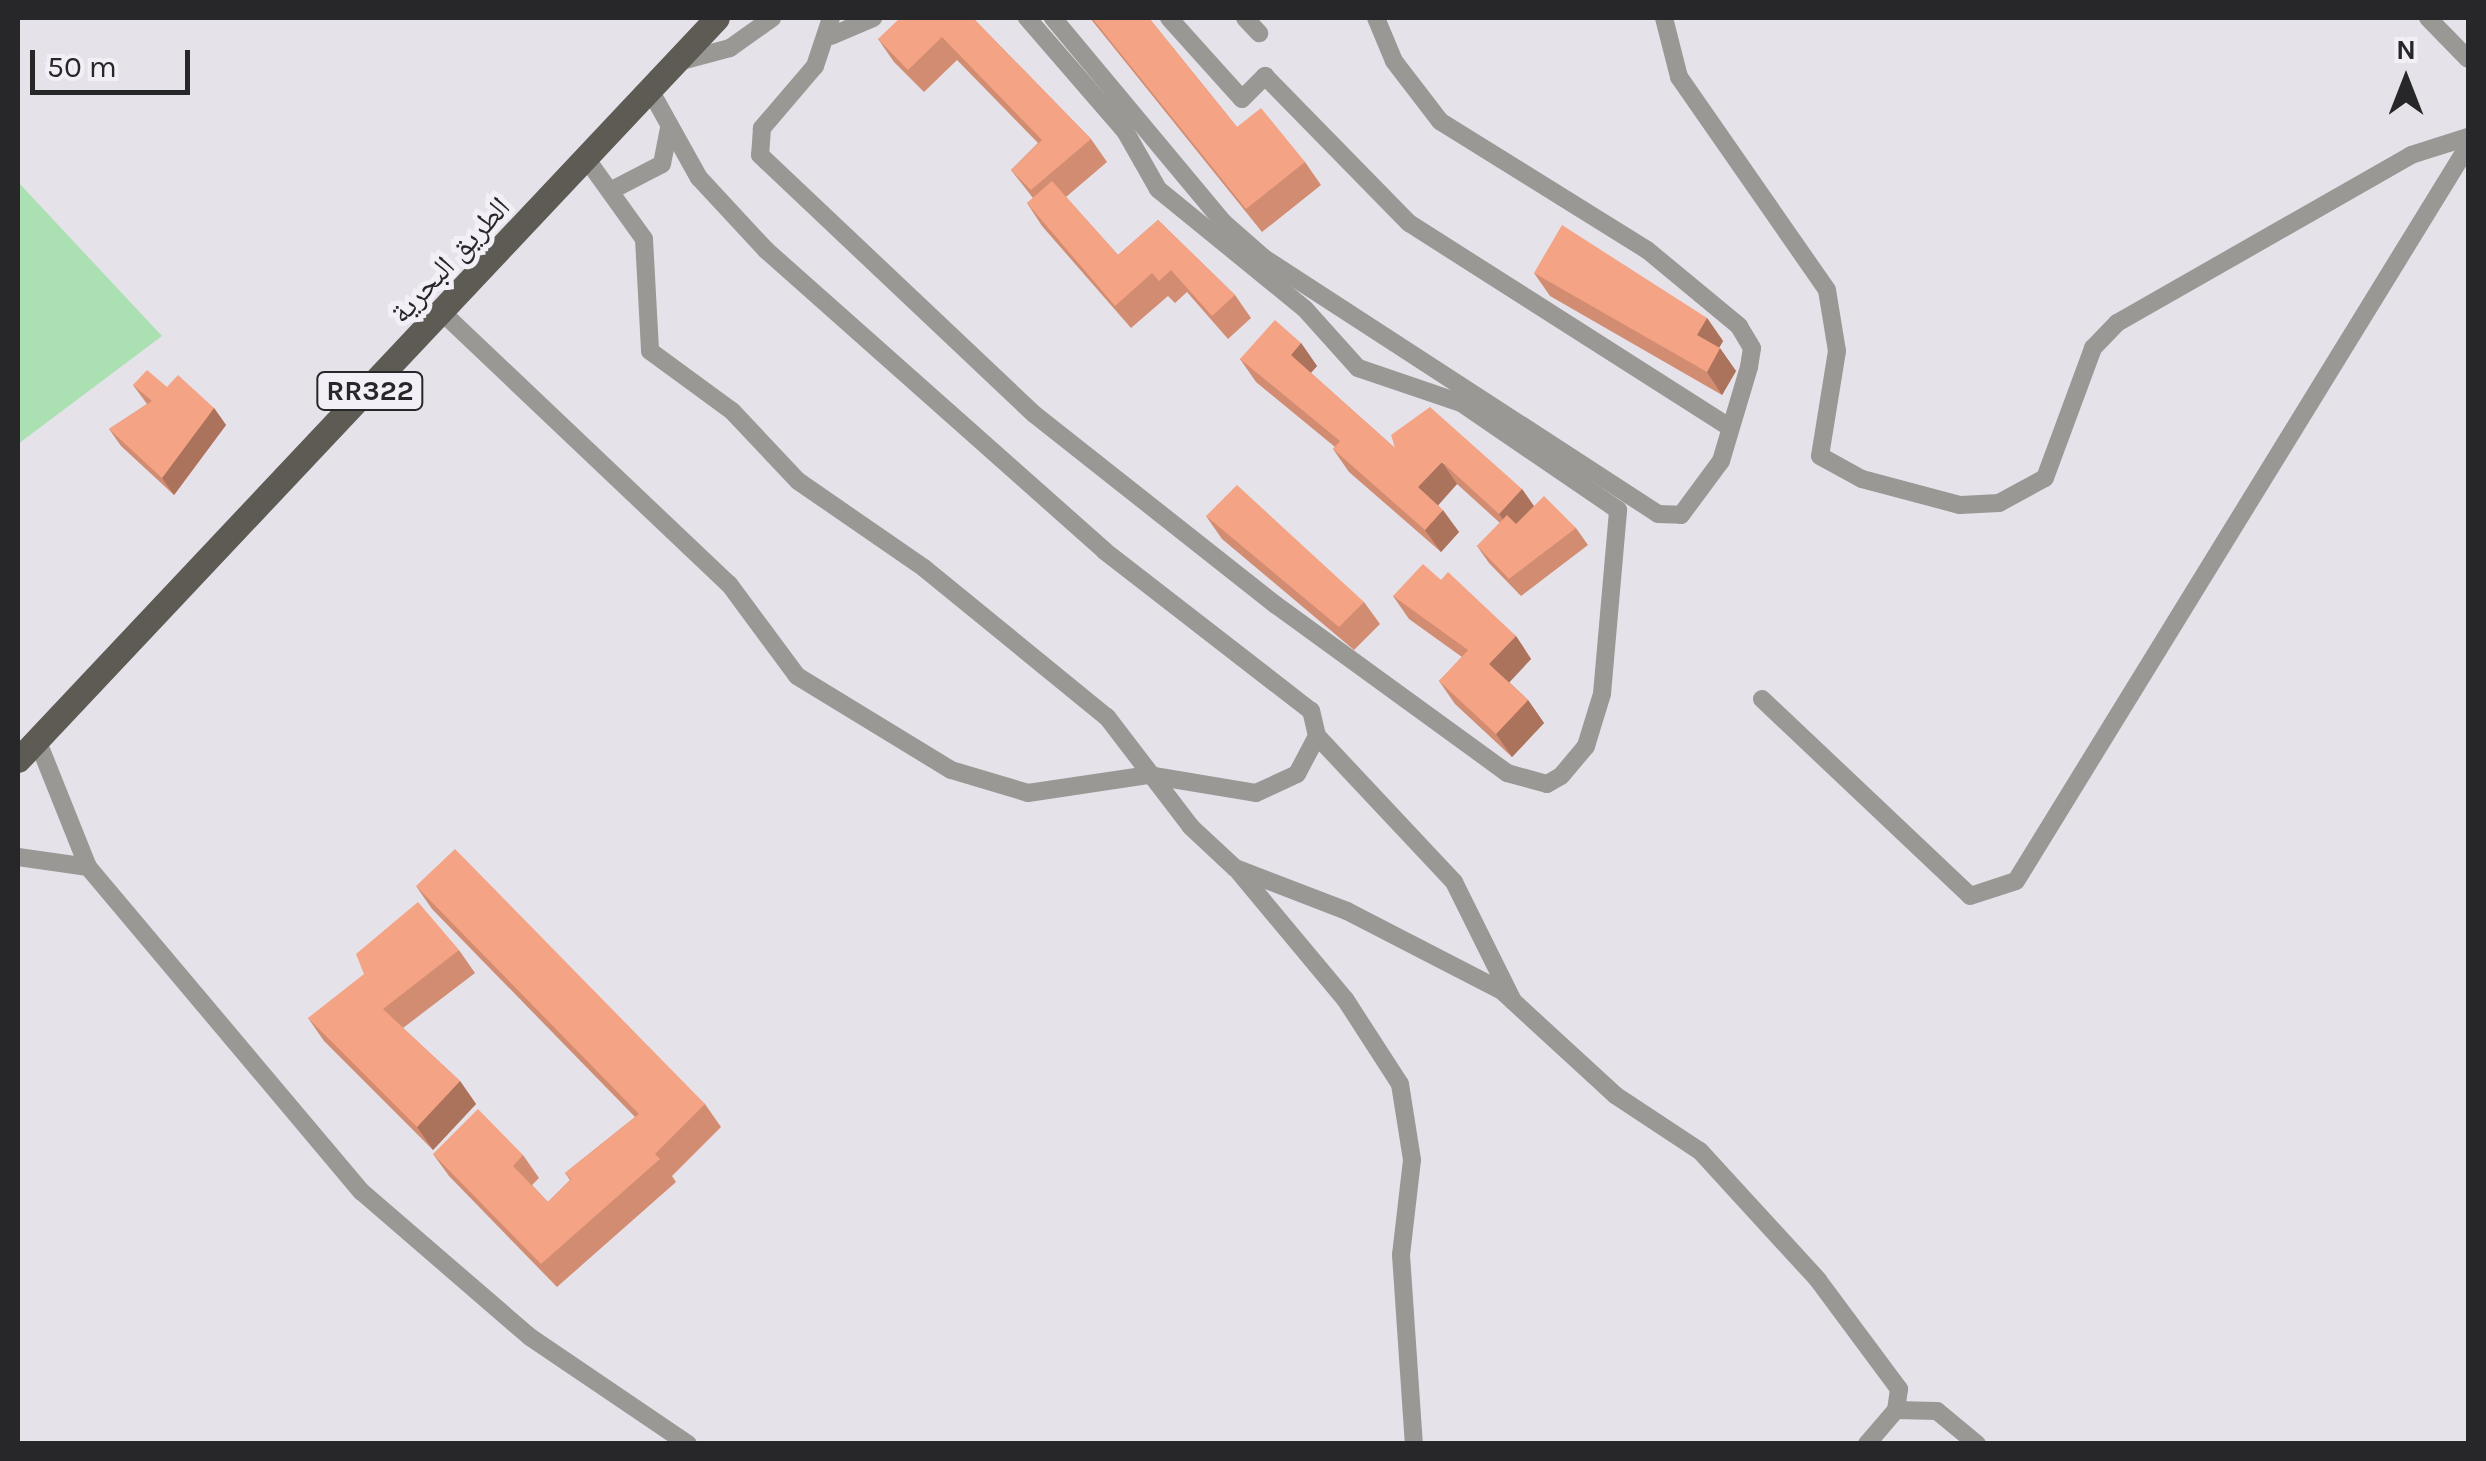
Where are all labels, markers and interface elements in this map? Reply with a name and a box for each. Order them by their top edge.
scale bar [35,30,195,92]
north arrow [2356,30,2456,130]
text: N [2396,33,2416,66]
text: 50 m [47,49,117,85]
street label: الطريق البحرية [382,189,518,331]
road number: RR322 [315,368,425,414]

